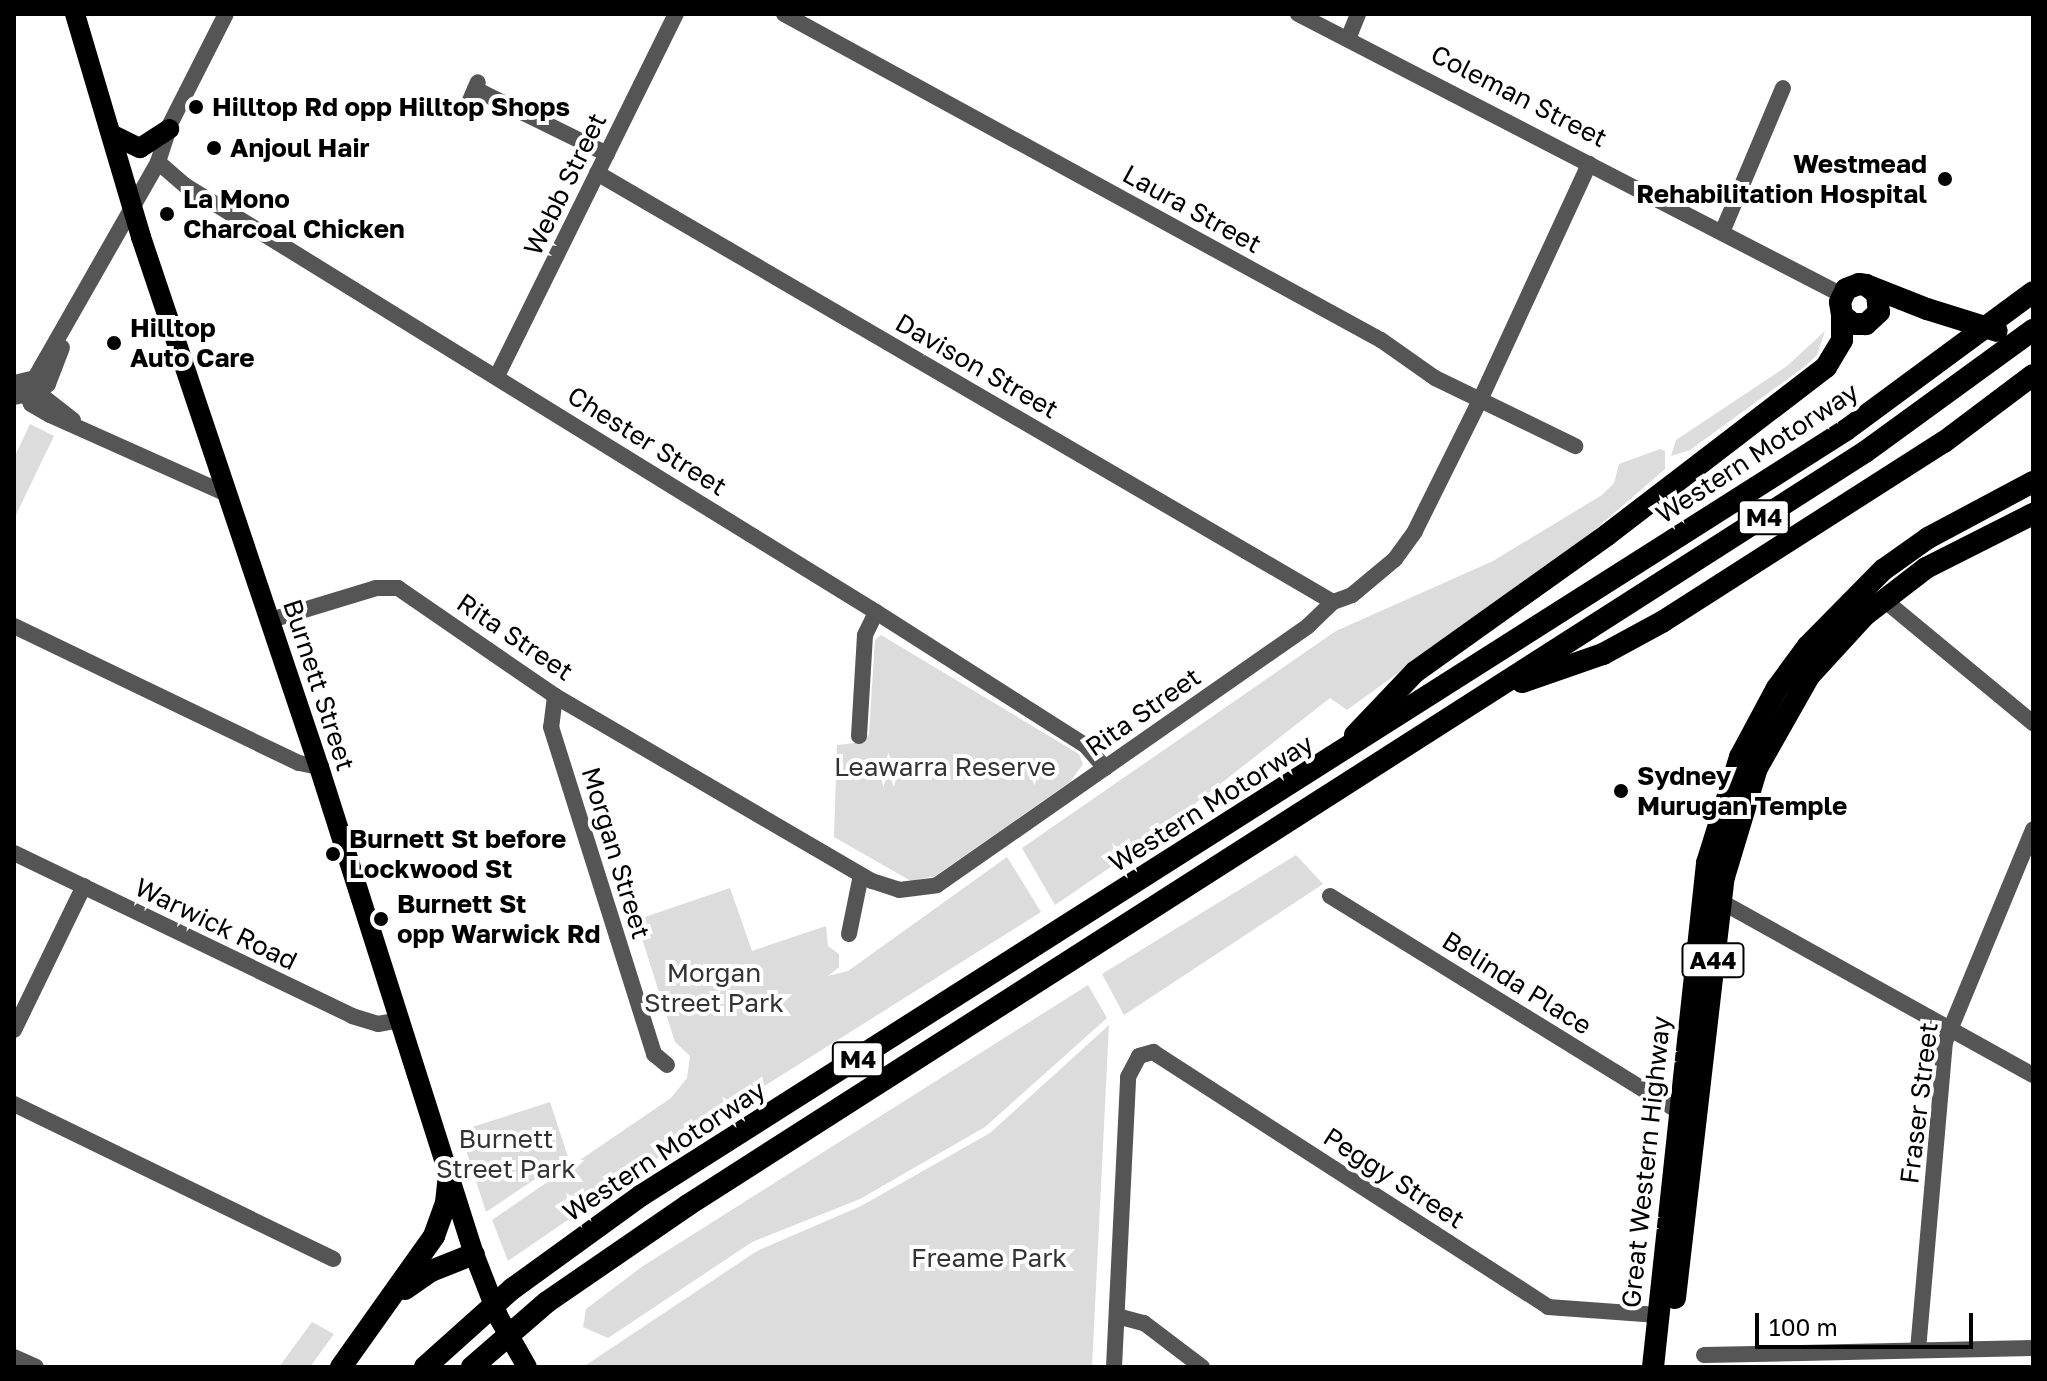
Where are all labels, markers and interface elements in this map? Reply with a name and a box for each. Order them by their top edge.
street label: Coleman Street [1426,38,1612,154]
place label: Hilltop Rd opp Hilltop Shops [212,91,570,123]
marker: Hilltop Rd opp Hilltop Shops [187,98,205,116]
street label: Webb Street [517,108,613,260]
place label: Anjoul Hair [230,132,370,164]
marker: Anjoul Hair [205,139,223,157]
place label: Westmead Rehabilitation Hospital [1636,148,1927,210]
street label: Laura Street [1117,158,1267,260]
marker: Westmead Rehabilitation Hospital [1934,168,1956,190]
place label: La Mono Charcoal Chicken [183,183,405,244]
marker: La Mono Charcoal Chicken [158,205,176,223]
street label: Davison Street [890,307,1064,425]
place label: Hilltop Auto Care [130,312,255,374]
marker: Hilltop Auto Care [105,334,123,352]
street label: Western Motorway [1650,376,1864,530]
street label: Chester Street [562,380,732,502]
road number: M4 [1736,497,1792,537]
street label: Rita Street [451,587,579,687]
street label: Burnett Street [277,595,361,775]
street label: Rita Street [1079,661,1207,763]
street label: Western Motorway [1103,728,1319,878]
park label: Leawarra Reserve [834,751,1056,783]
place label: Sydney Murugan Temple [1637,760,1847,822]
street label: Morgan Street [575,763,657,943]
marker: Sydney Murugan Temple [1612,782,1630,800]
place label: Burnett St before Lockwood St [349,823,566,884]
marker: Burnett St before Lockwood St [324,845,342,863]
street label: Warwick Road [130,871,302,977]
place label: Burnett St opp Warwick Rd [397,888,600,950]
marker: Burnett St opp Warwick Rd [372,910,390,928]
street label: Belinda Place [1437,925,1597,1041]
road number: A44 [1681,940,1745,980]
park label: Morgan Street Park [644,957,784,1018]
street label: Great Western Highway [1615,1015,1677,1309]
street label: Fraser Street [1894,1020,1944,1186]
road number: M4 [830,1039,886,1079]
street label: Western Motorway [557,1074,771,1228]
street label: Peggy Street [1318,1121,1470,1235]
park label: Burnett Street Park [436,1123,576,1184]
park label: Freame Park [911,1242,1067,1274]
scale bar [1759,1297,1977,1347]
text: 100 m [1769,1312,1838,1341]

